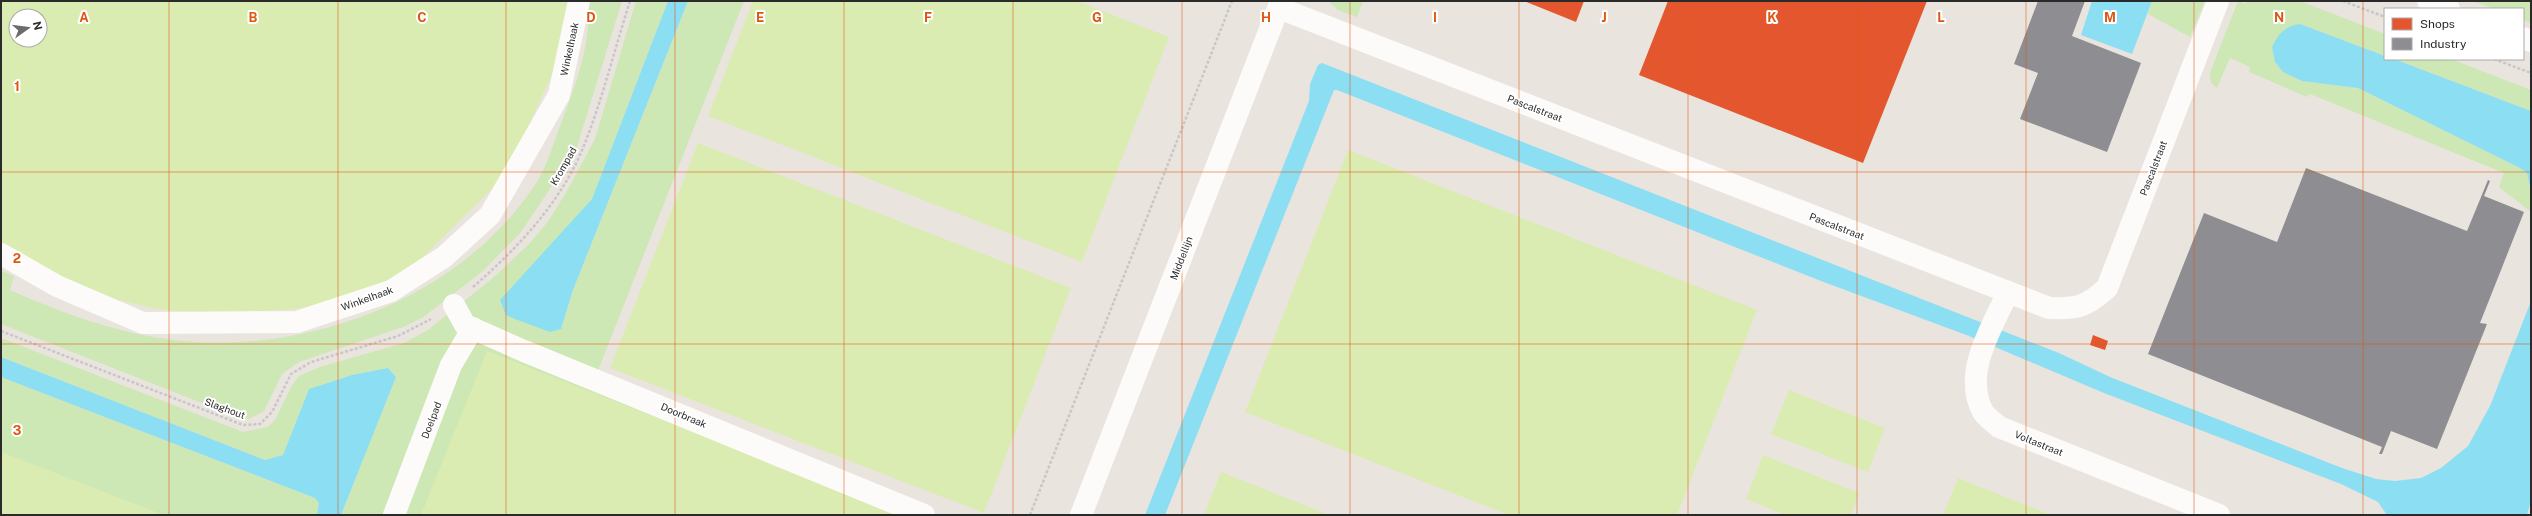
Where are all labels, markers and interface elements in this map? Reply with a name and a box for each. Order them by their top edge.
north arrow [8,8,48,48]
legend [2384,8,2524,60]
text: A [79,10,89,25]
text: B [249,10,258,25]
text: C [417,10,427,25]
text: D [586,10,596,25]
text: E [756,10,764,25]
text: F [924,10,932,25]
text: G [1092,10,1102,25]
text: H [1261,10,1271,25]
text: I [1433,10,1437,25]
text: J [1601,10,1607,25]
text: K [1767,10,1777,25]
text: L [1937,10,1945,25]
text: M [2104,10,2116,25]
text: N [2274,10,2284,25]
text: Shops [2420,17,2455,31]
text: N [31,20,45,31]
street label: Winkelhaak [557,21,581,77]
text: Industry [2420,37,2467,51]
text: 1 [14,79,20,94]
street label: Pascalstraat [1506,92,1564,124]
street label: Pascalstraat [2137,139,2169,197]
street label: Krompad [547,145,579,187]
street label: Pascalstraat [1808,210,1866,242]
street label: Middellijn [1167,234,1195,281]
text: 2 [13,251,21,266]
street label: Winkelhaak [339,283,395,313]
street label: Slaghout [203,395,247,421]
street label: Doelpad [418,400,444,440]
street label: Doorbraak [659,400,709,430]
text: 3 [13,423,22,438]
street label: Voltastraat [2013,428,2065,458]

